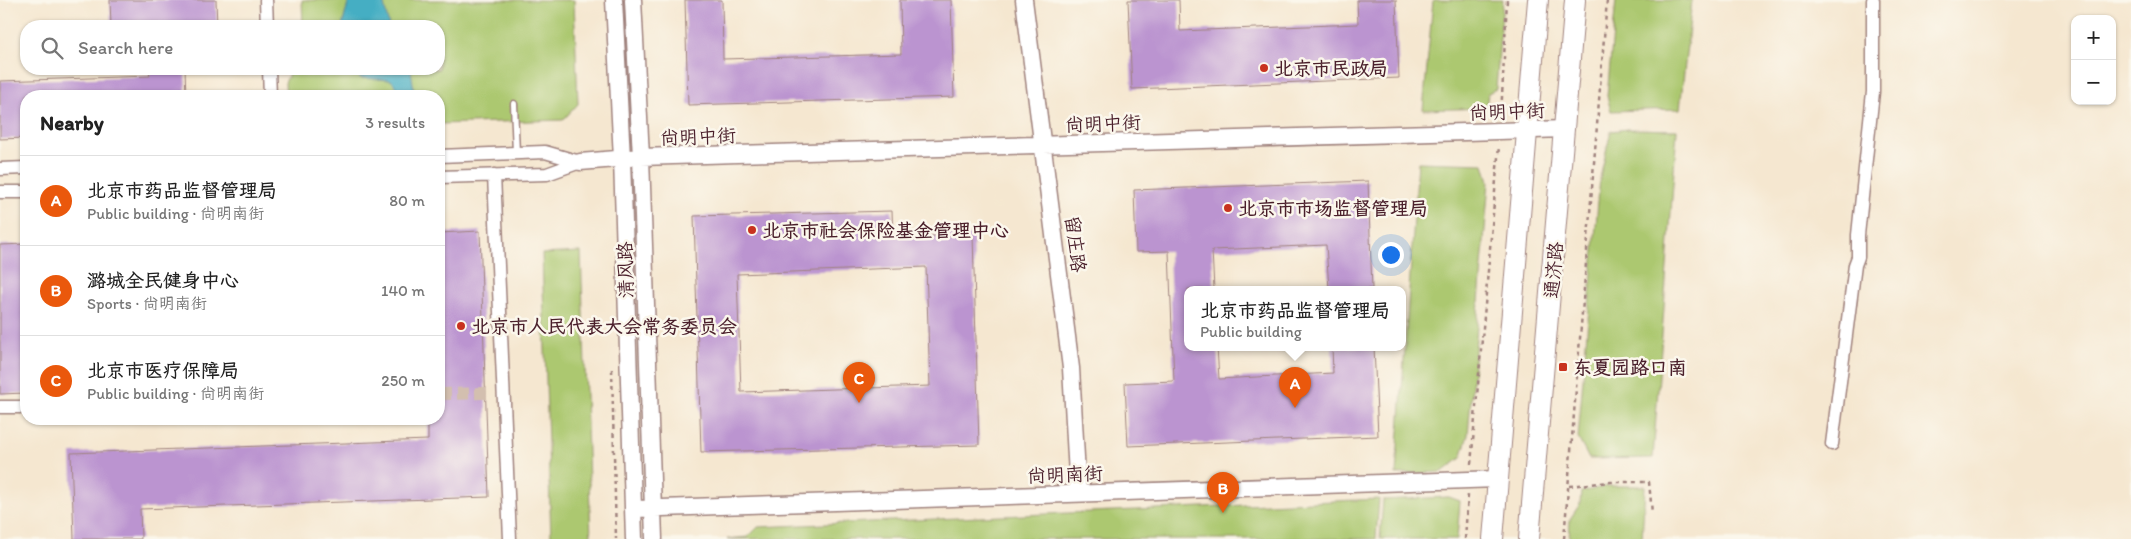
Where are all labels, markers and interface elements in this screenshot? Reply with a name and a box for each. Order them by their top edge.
map controls [2071,15,2116,105]
button: + [2071,15,2116,60]
search box [20,20,445,75]
icon: search [38,34,66,62]
text: Search here [78,36,173,59]
place label: 北京市民政局 [1274,57,1388,80]
button: − [2071,60,2116,105]
marker: 北京市民政局 [1258,62,1270,74]
street label: 尚明中街 [1469,99,1545,124]
text: Nearby [40,110,104,135]
street label: 尚明中街 [1065,111,1141,136]
text: 3 results [365,113,425,132]
street label: 尚明中街 [660,124,736,149]
text: 北京市药品监督管理局 [87,179,277,202]
text: A [51,191,61,210]
text: 80 m [389,191,425,210]
place label: 北京市市场监督管理局 [1238,197,1428,220]
marker: 北京市市场监督管理局 [1222,202,1234,214]
text: Public building · 尚明南街 [87,204,264,223]
street label: 留庄路 [1061,214,1090,274]
place label: 北京市社会保险基金管理中心 [762,219,1009,242]
marker: 北京市社会保险基金管理中心 [746,224,758,236]
street label: 清风路 [613,241,638,299]
street label: 通济路 [1540,241,1567,299]
your location [1378,242,1404,268]
text: 潞城全民健身中心 [87,269,239,292]
text: B [51,281,61,300]
text: 140 m [381,281,425,300]
popup [1184,286,1406,351]
text: Sports · 尚明南街 [87,294,207,313]
text: 北京市药品监督管理局 [1200,299,1390,322]
place label: 北京市人民代表大会常务委员会 [471,315,737,338]
marker: 北京市人民代表大会常务委员会 [455,320,467,332]
text: Public building [1200,322,1302,341]
place label: 东夏园路口南 [1573,356,1687,379]
text: 北京市医疗保障局 [87,359,239,382]
marker: 东夏园路口南 [1557,361,1569,373]
pin: C [843,362,875,403]
pin: A [1279,367,1311,408]
text: C [51,371,61,390]
text: 250 m [381,371,425,390]
text: Public building · 尚明南街 [87,384,264,403]
street label: 尚明南街 [1027,462,1103,487]
pin: B [1207,472,1239,513]

